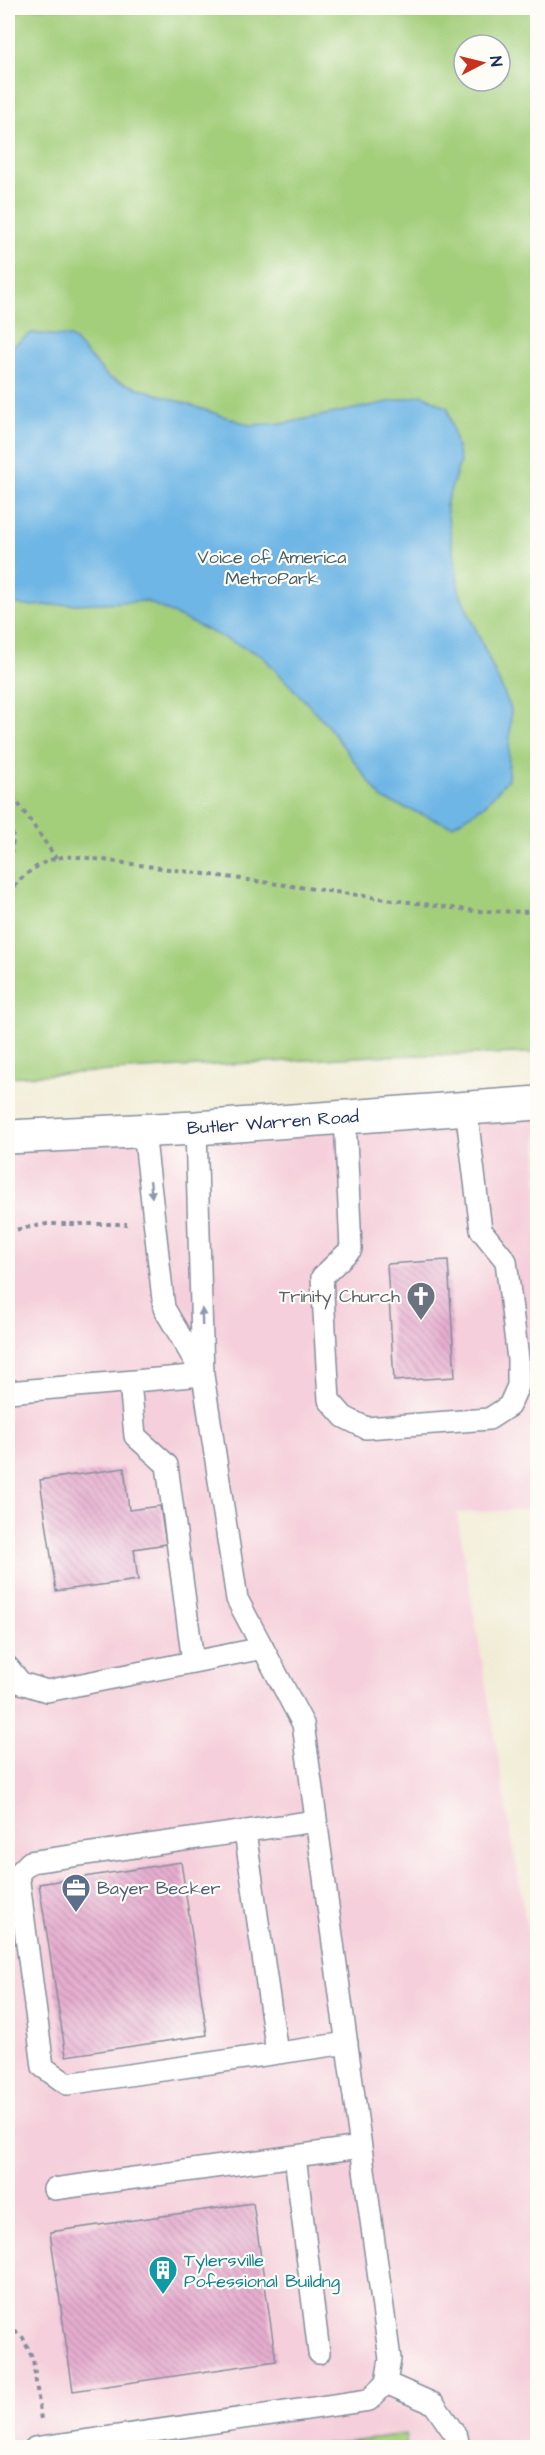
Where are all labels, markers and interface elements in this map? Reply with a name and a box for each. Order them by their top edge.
north arrow [452,33,512,93]
text: N [484,55,507,68]
park label: Voice of America MetroPark [198,545,346,591]
street label: Butler Warren Road [186,1104,360,1141]
one-way arrow [146,1180,155,1199]
church icon: Trinity Church [405,1280,437,1322]
place label: Trinity Church [279,1284,400,1310]
one-way arrow [197,1307,207,1326]
office icon: Bayer Becker [60,1872,92,1914]
place label: Bayer Becker [97,1876,220,1902]
place label: Tylersville Pofessional Buildng [184,2248,340,2295]
building icon: Tylersville Pofessional Buildng [147,2254,179,2296]

